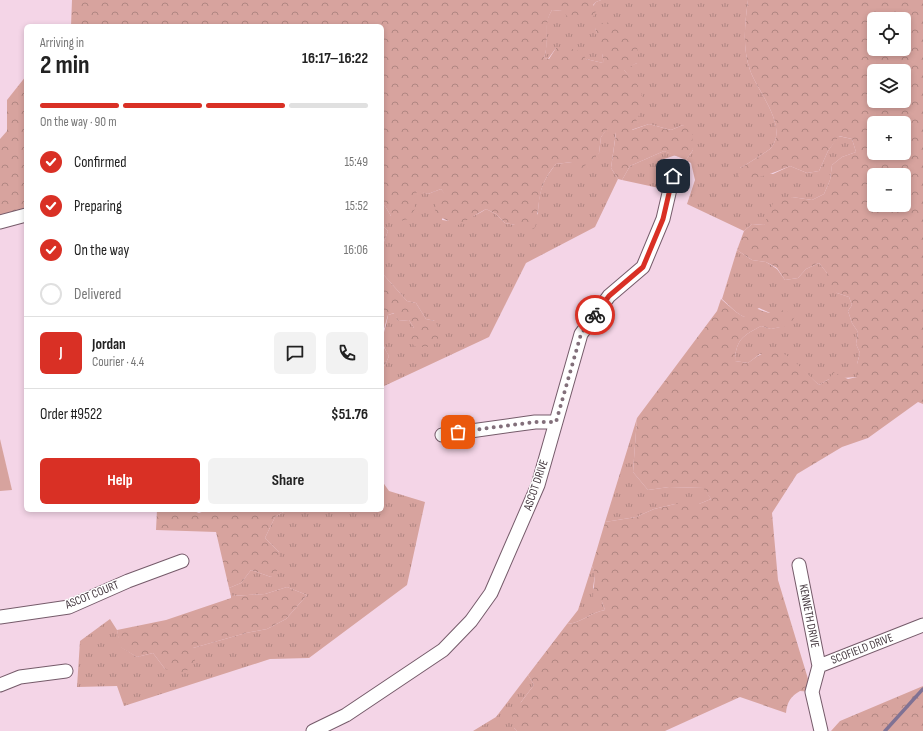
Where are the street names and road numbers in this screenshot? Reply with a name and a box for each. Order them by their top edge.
street label: ASCOT DRIVE [520,458,552,513]
street label: ASCOT COURT [62,577,121,613]
street label: KENNETH DRIVE [795,583,823,649]
street label: SCOFIELD DRIVE [829,630,895,668]

